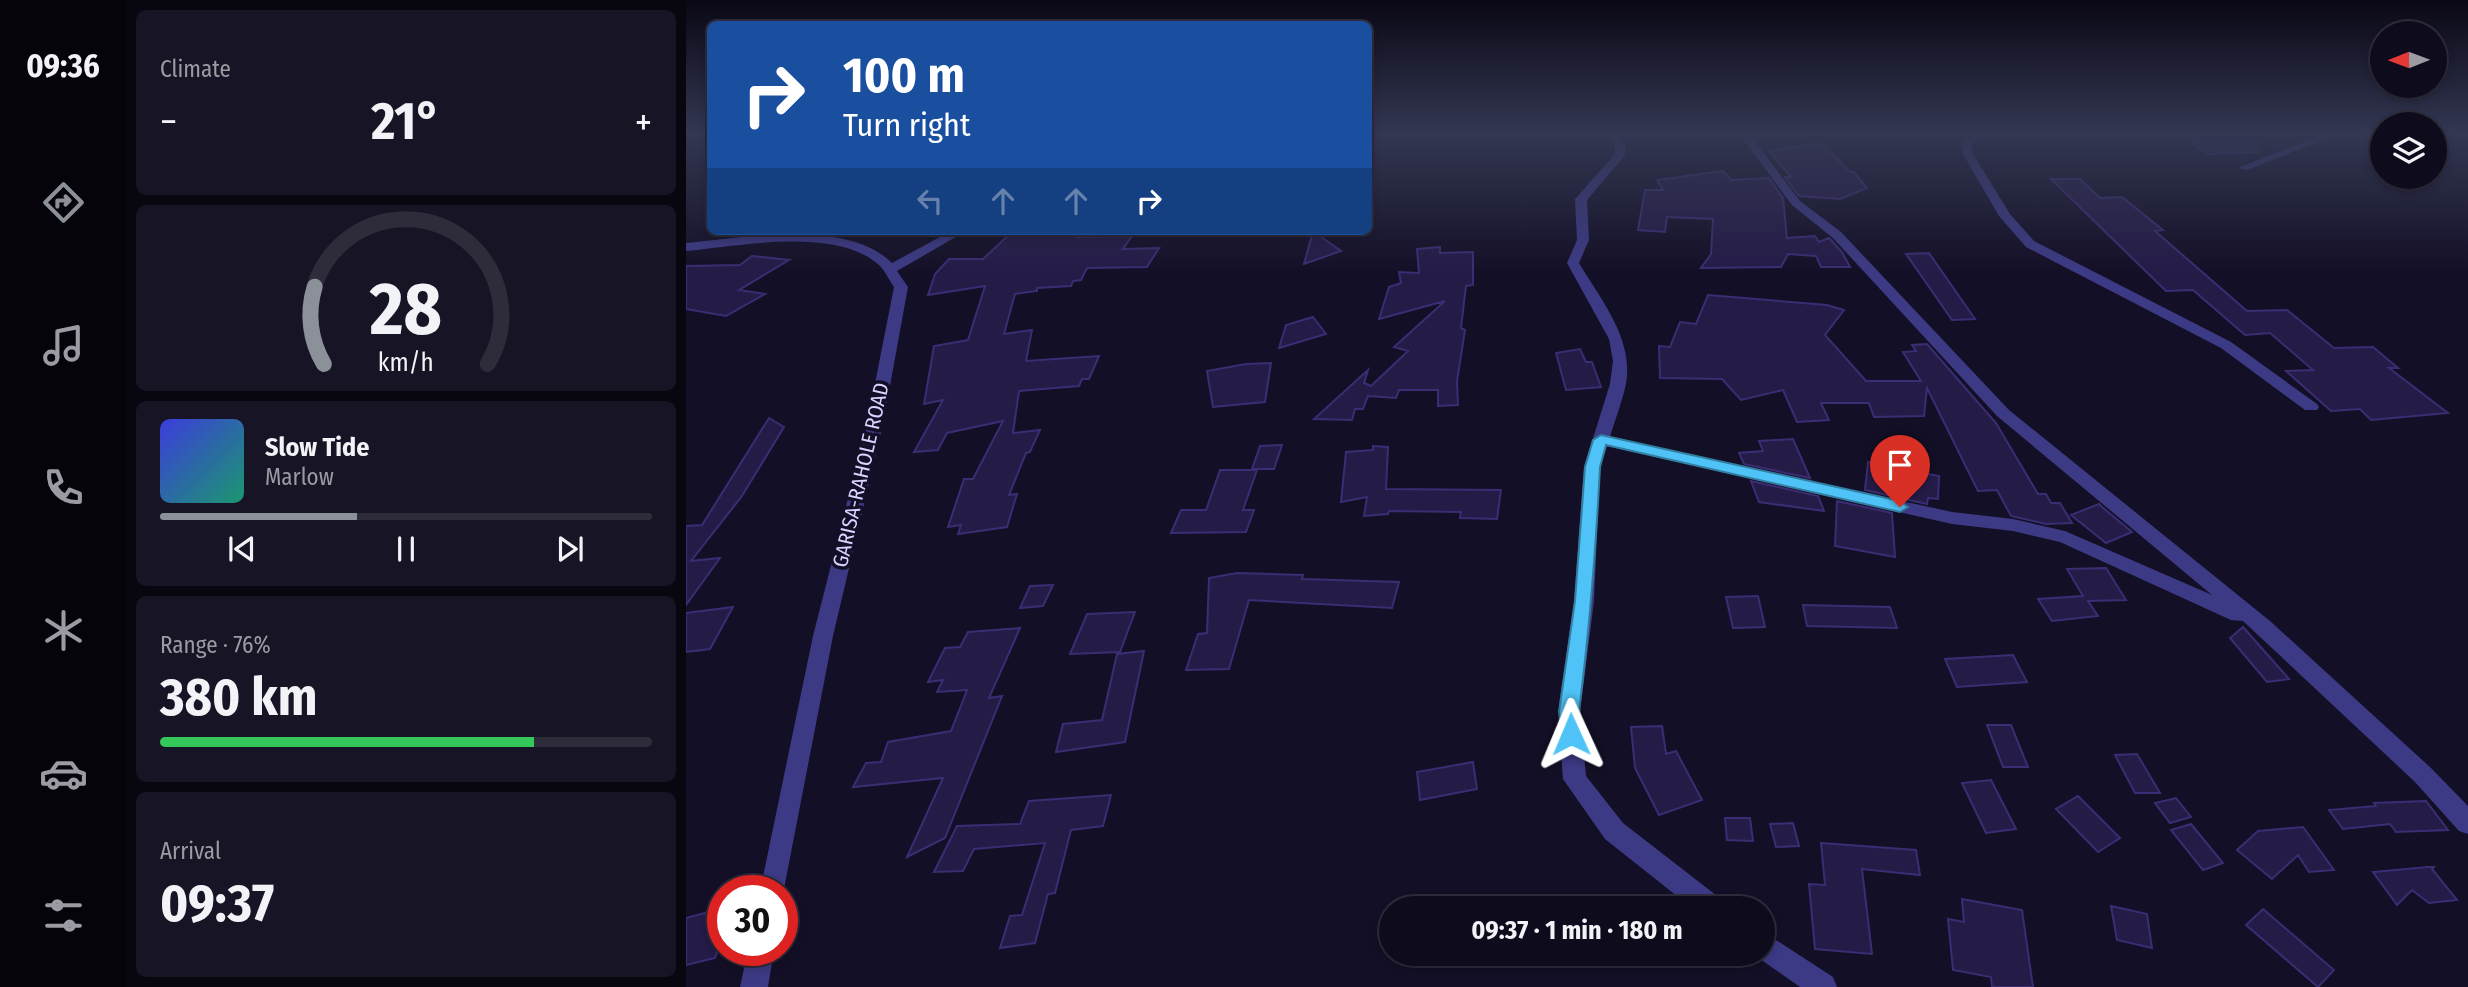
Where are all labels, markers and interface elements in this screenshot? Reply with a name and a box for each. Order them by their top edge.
north arrow [2370,21,2446,98]
map controls [2370,21,2447,189]
text: 100 m [843,46,965,105]
text: 09:36 [26,47,100,85]
icon: right [728,49,819,140]
text: Climate [160,55,231,83]
text: 21° [371,90,441,153]
text: − [160,99,177,145]
text: + [635,99,652,145]
text: Turn right [843,106,970,144]
button: layers [2370,112,2447,189]
icon: directions [39,178,88,227]
icon: left [911,182,949,220]
icon: ahead [984,182,1022,220]
icon: ahead [1057,182,1095,220]
icon: right [1130,182,1168,220]
text: 28 [369,267,442,354]
icon: music [39,321,88,370]
text: km/h [378,348,434,378]
street label: GARISA-RAHOLE ROAD [827,380,895,570]
text: Slow Tide [265,432,369,463]
pin [1870,435,1930,507]
icon: arrive [1881,446,1919,484]
icon: phone [39,463,88,512]
text: Marlow [265,463,334,491]
icon: previous [223,530,261,568]
icon: pause [387,530,425,568]
icon: next [551,530,589,568]
icon: climate [39,606,88,655]
text: Range · 76% [160,631,271,659]
text: 380 km [160,666,317,729]
position arrow [1534,697,1608,771]
icon: car [39,749,88,798]
text: Arrival [160,837,221,865]
text: 09:37 [160,872,274,935]
speed limit sign: 30 [707,875,798,966]
icon: filters [39,891,88,940]
text: 09:37 · 1 min · 180 m [1471,915,1683,946]

